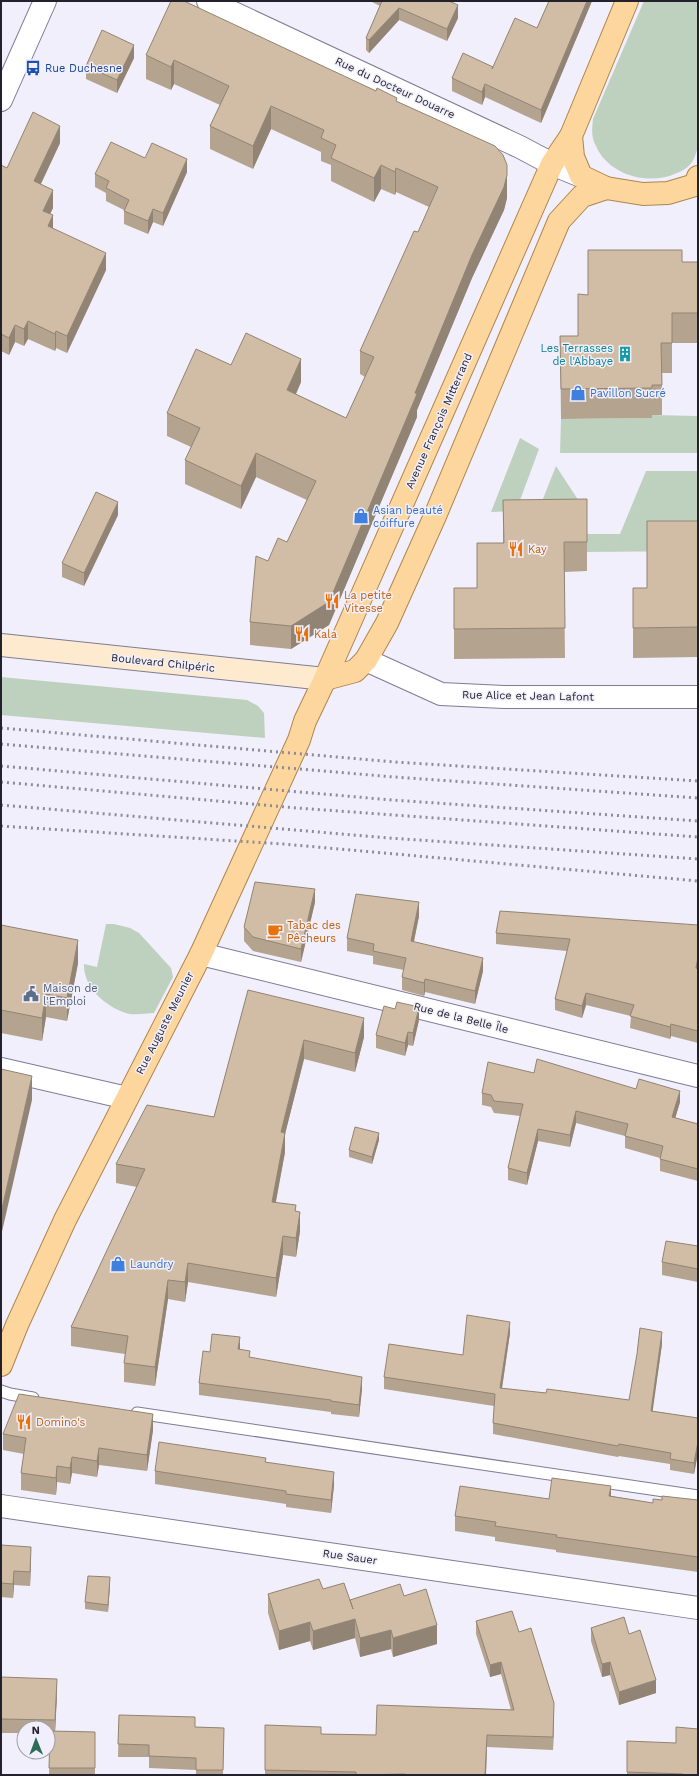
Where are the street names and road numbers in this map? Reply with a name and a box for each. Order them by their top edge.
street label: Rue du Docteur Douarre [333,55,457,121]
street label: Avenue François Mitterrand [403,351,475,491]
street label: Boulevard Chilpéric [110,651,216,675]
street label: Rue Alice et Jean Lafont [462,688,594,704]
street label: Rue Auguste Meunier [133,969,197,1077]
street label: Rue de la Belle Île [412,999,510,1036]
street label: Rue Sauer [322,1547,379,1567]

